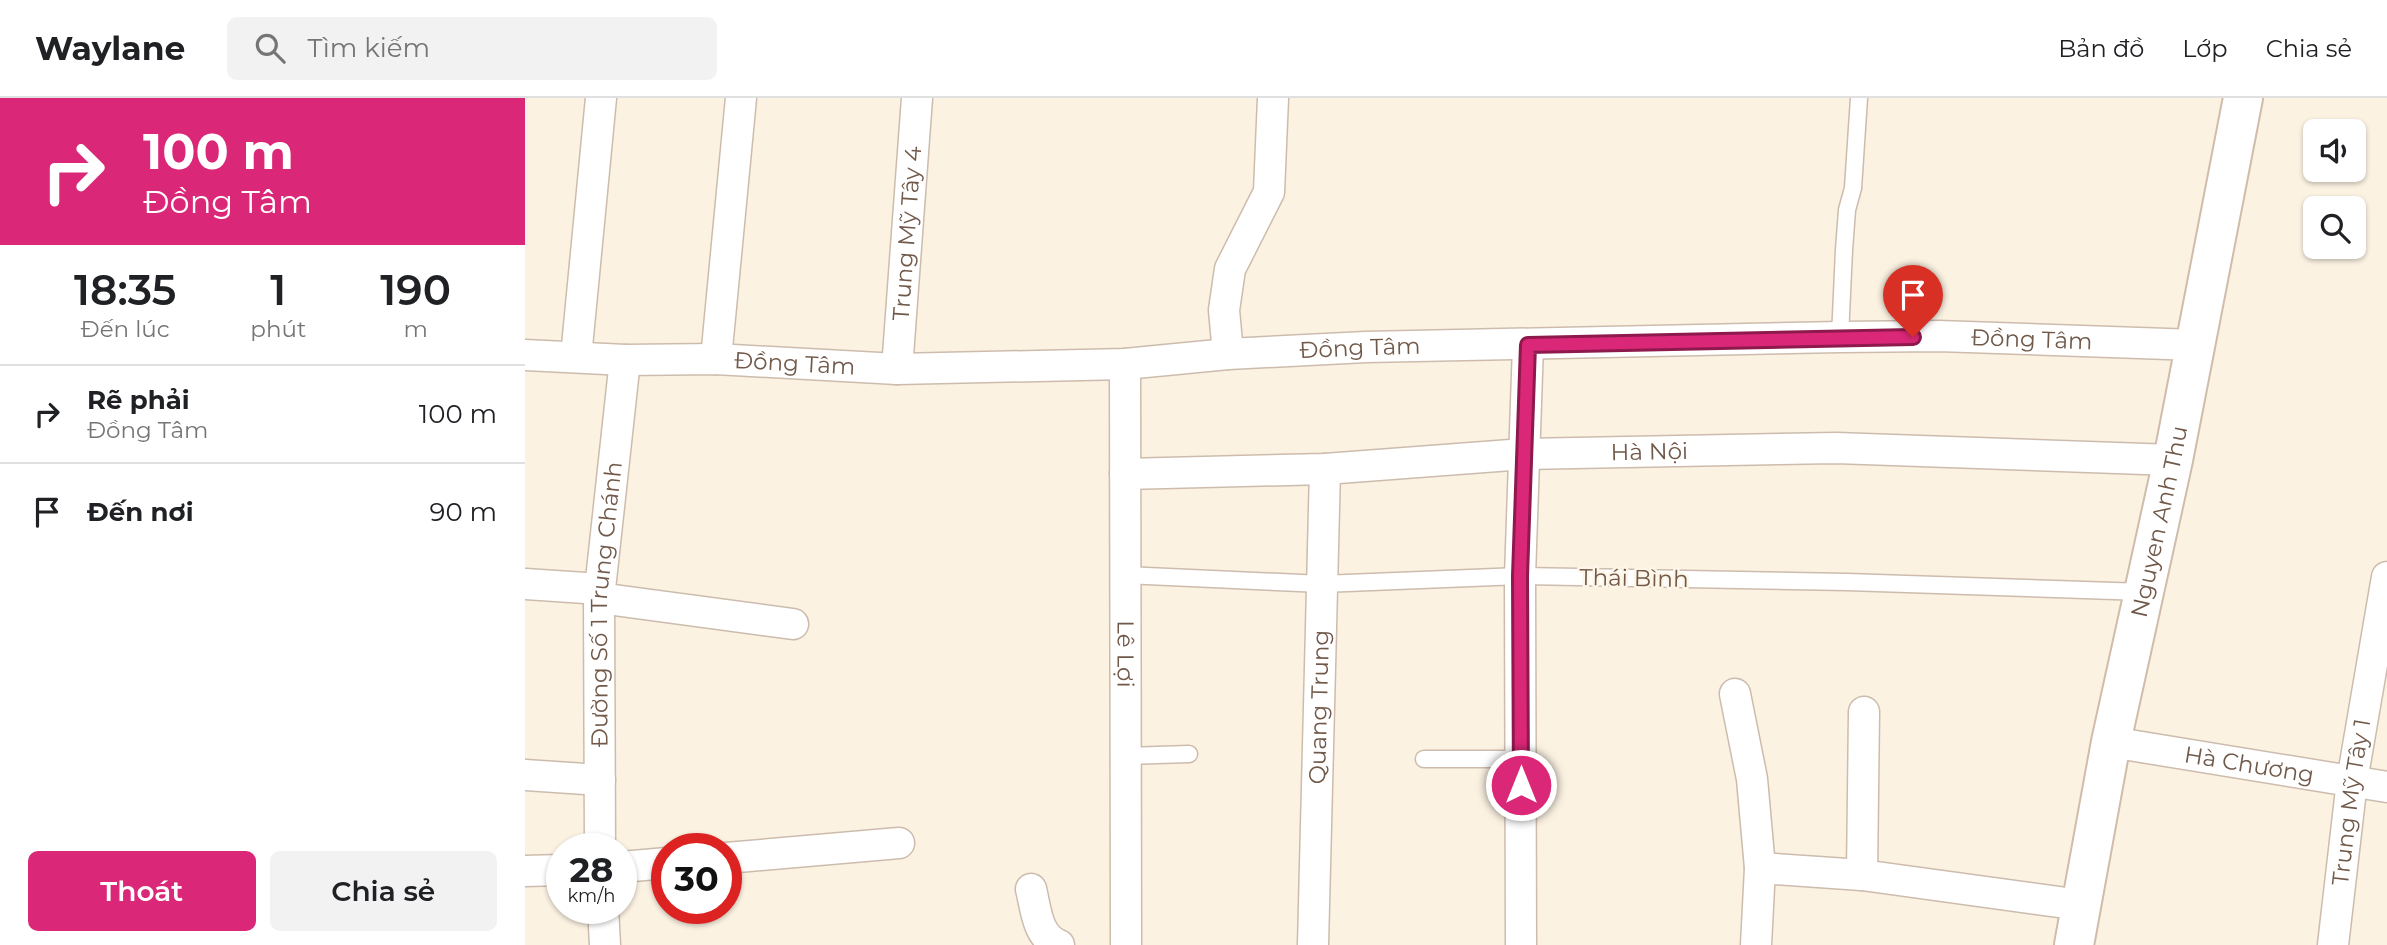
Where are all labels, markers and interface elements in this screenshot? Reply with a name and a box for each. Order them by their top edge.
search box [227,17,717,80]
text: Waylane [35,28,185,68]
icon: search [251,29,289,67]
text: Tìm kiếm [307,32,430,64]
text: Bản đồ [2058,34,2144,63]
text: Lớp [2182,34,2228,63]
text: Chia sẻ [2266,34,2352,63]
map controls [2303,119,2366,259]
button: sound [2303,119,2366,182]
text: 100 m [143,122,294,181]
icon: right [28,126,119,217]
street label: Trung Mỹ Tây 4 [887,145,927,322]
text: Đồng Tâm [143,182,312,221]
button: search [2303,196,2366,259]
text: 18:35 [74,264,176,316]
text: 1 [270,264,286,316]
text: 190 [380,264,451,316]
pin [1883,265,1943,337]
icon: arrive [1894,276,1932,314]
text: Đến lúc [81,315,170,343]
text: phút [250,315,306,343]
text: m [403,315,428,343]
street label: Đồng Tâm [1971,323,2093,355]
street label: Đồng Tâm [1299,332,1421,364]
street label: Đồng Tâm [733,346,856,381]
text: Rẽ phải [87,384,190,416]
icon: right [28,395,66,433]
text: 100 m [419,398,497,430]
text: Đồng Tâm [87,416,208,444]
street label: Nguyen Anh Thu [2125,423,2193,620]
street label: Hà Nội [1610,437,1688,466]
street label: Đường Số 1 Trung Chánh [585,460,628,747]
icon: arrive [28,493,66,531]
text: Đến nơi [87,496,193,528]
text: 90 m [430,496,497,528]
street label: Thái Bình [1579,563,1689,593]
street label: Lê Lợi [1111,620,1140,688]
street label: Quang Trung [1303,629,1335,785]
street label: Trung Mỹ Tây 1 [2326,717,2376,887]
street label: Hà Chương [2182,740,2316,789]
position arrow [1484,748,1558,822]
speed limit sign: 30 [651,833,742,924]
text: 28 [570,848,613,891]
button: Thoát [28,851,256,931]
button: Chia sẻ [270,851,497,931]
text: km/h [567,885,616,907]

